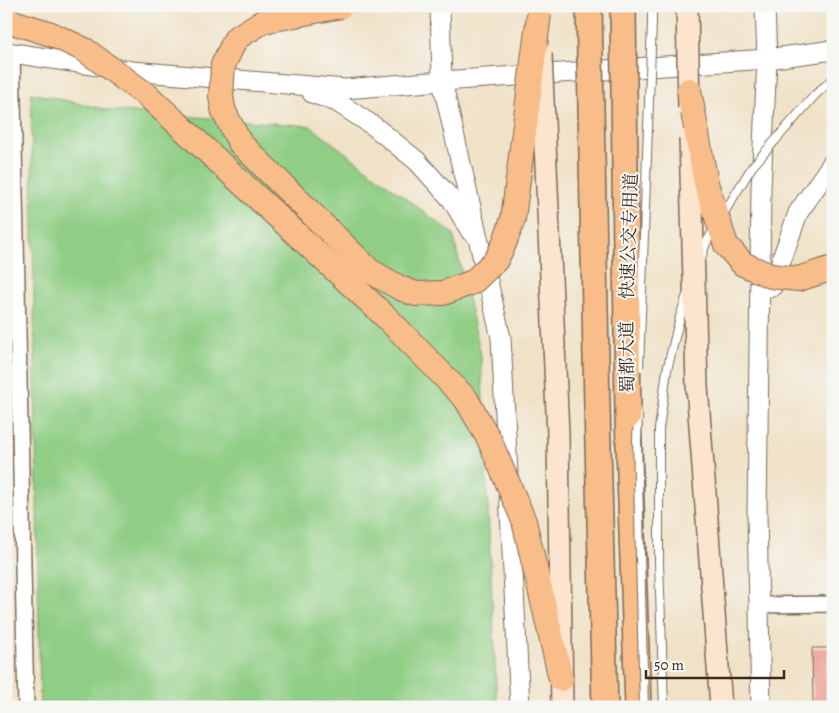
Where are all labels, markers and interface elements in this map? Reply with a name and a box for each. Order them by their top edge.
street label: 快速公交专用道 [615,173,643,299]
street label: 蜀都大道 [614,321,640,393]
scale bar [646,648,784,680]
text: 50 m [654,655,684,675]

